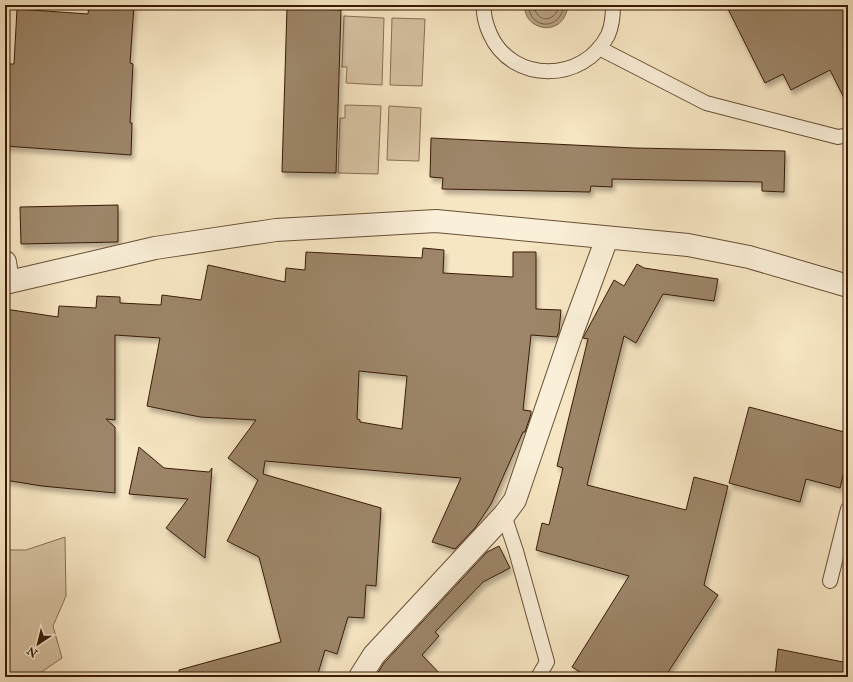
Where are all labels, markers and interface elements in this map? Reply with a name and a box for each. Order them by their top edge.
north arrow [18,624,58,664]
text: N [24,643,41,661]

